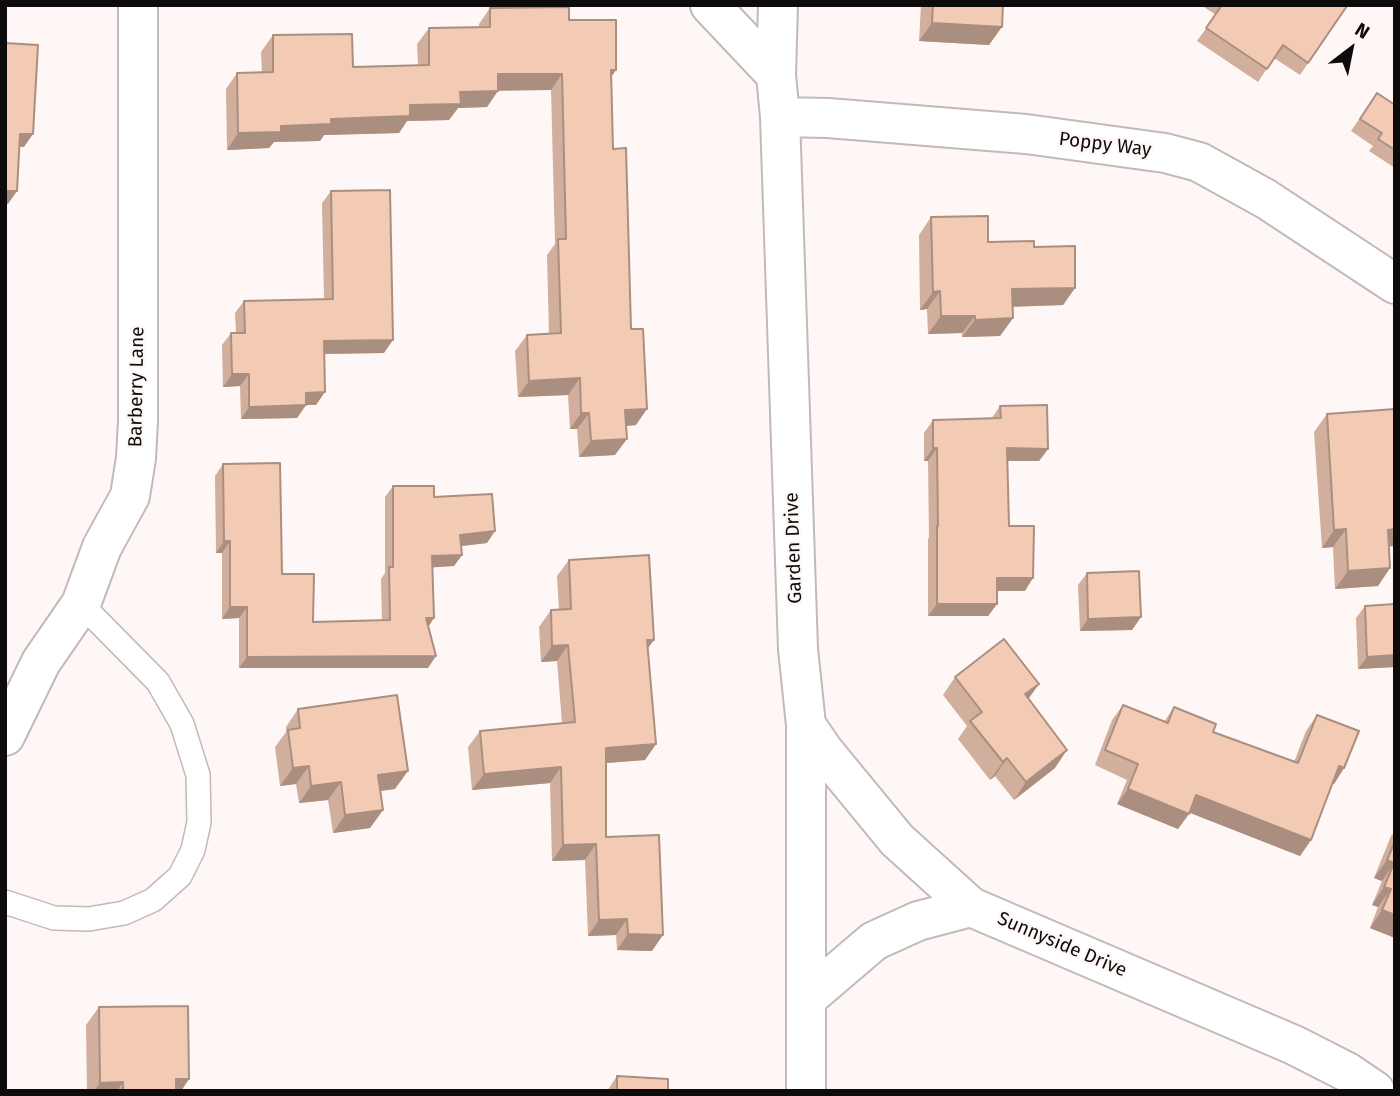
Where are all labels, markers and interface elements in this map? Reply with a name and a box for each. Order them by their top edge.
north arrow [1316,14,1386,84]
text: N [1351,18,1374,44]
street label: Poppy Way [1057,128,1153,162]
street label: Barberry Lane [125,326,149,448]
street label: Garden Drive [781,492,807,604]
street label: Sunnyside Drive [994,907,1130,983]

